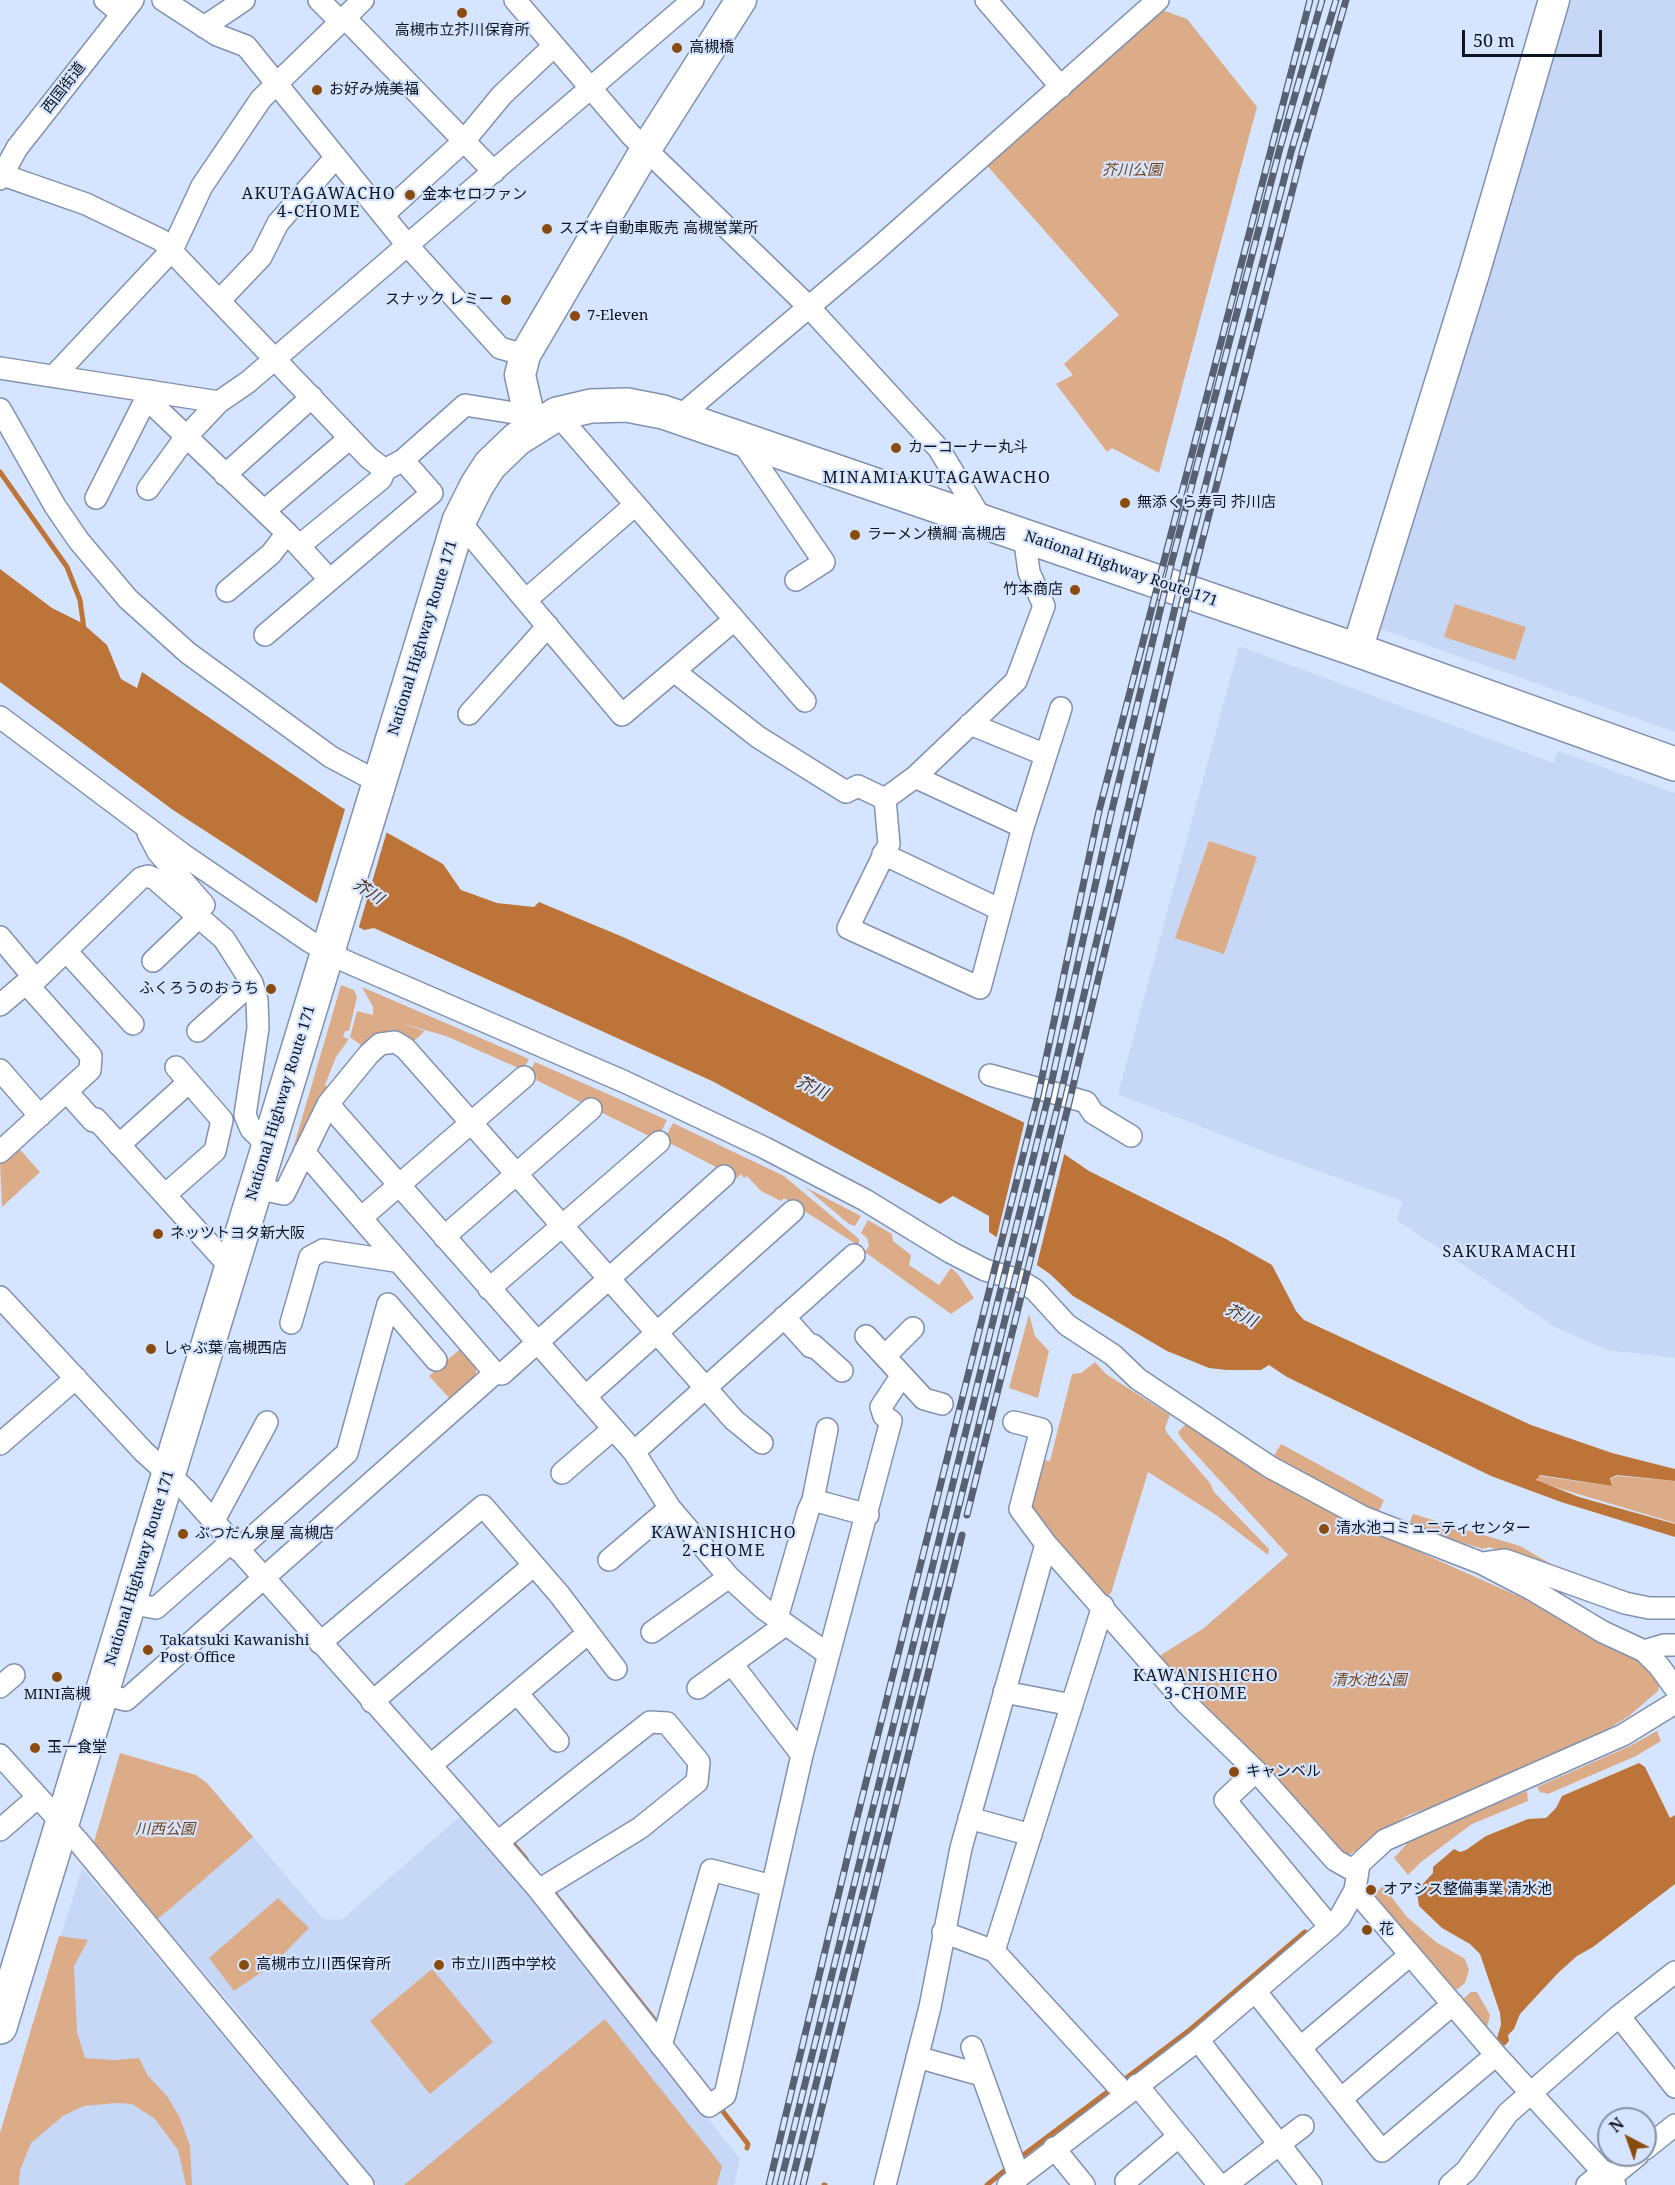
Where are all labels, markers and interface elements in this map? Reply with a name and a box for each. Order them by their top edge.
marker: 高槻市立芥川保育所 [455,6,469,20]
scale bar [1465,18,1604,56]
place label: 高槻市立芥川保育所 [395,22,529,40]
text: 50 m [1473,28,1515,52]
place label: 高槻橋 [689,39,734,57]
marker: 高槻橋 [670,41,684,55]
street label: 西国街道 [38,59,90,117]
place label: お好み焼美福 [329,81,419,99]
marker: お好み焼美福 [310,83,324,97]
park label: 芥川公園 [1102,162,1162,180]
district label: AKUTAGAWACHO 4-CHOME [242,184,396,222]
place label: 金本セロファン [422,186,527,204]
marker: 金本セロファン [403,188,417,202]
place label: スズキ自動車販売 高槻営業所 [559,220,758,238]
marker: スズキ自動車販売 高槻営業所 [540,222,554,236]
place label: スナック レミー [385,291,494,309]
marker: スナック レミー [499,293,513,307]
place label: 7-Eleven [587,307,648,325]
marker: 7-Eleven [568,309,582,323]
place label: カーコーナー丸斗 [908,439,1028,457]
marker: カーコーナー丸斗 [889,441,903,455]
district label: MINAMIAKUTAGAWACHO [823,468,1051,488]
place label: 無添くら寿司 芥川店 [1137,494,1276,512]
marker: 無添くら寿司 芥川店 [1118,496,1132,510]
place label: ラーメン横綱 高槻店 [867,526,1006,544]
street label: National Highway Route 171 [1022,527,1220,611]
marker: ラーメン横綱 高槻店 [848,528,862,542]
street label: National Highway Route 171 [385,538,461,738]
place label: 竹本商店 [1003,581,1063,599]
marker: 竹本商店 [1068,583,1082,597]
water label: 芥川 [349,875,387,909]
place label: ふくろうのおうち [139,980,259,998]
marker: ふくろうのおうち [264,982,278,996]
street label: National Highway Route 171 [243,1003,319,1203]
water label: 芥川 [793,1073,831,1103]
place label: ネッツトヨタ新大阪 [170,1225,305,1243]
marker: ネッツトヨタ新大阪 [151,1227,165,1241]
district label: SAKURAMACHI [1443,1242,1577,1262]
water label: 芥川 [1222,1300,1260,1332]
place label: しゃぶ葉 高槻西店 [163,1340,287,1358]
marker: しゃぶ葉 高槻西店 [144,1342,158,1356]
street label: National Highway Route 171 [102,1468,178,1668]
place label: 清水池コミュニティセンター [1336,1520,1531,1538]
marker: 清水池コミュニティセンター [1317,1522,1331,1536]
district label: KAWANISHICHO 2-CHOME [651,1523,797,1561]
place label: ぶつだん泉屋 高槻店 [195,1525,334,1543]
marker: ぶつだん泉屋 高槻店 [176,1527,190,1541]
place label: Takatsuki Kawanishi Post Office [160,1632,309,1667]
marker: Takatsuki Kawanishi Post Office [141,1643,155,1657]
district label: KAWANISHICHO 3-CHOME [1133,1666,1279,1704]
marker: MINI高槻 [50,1670,64,1684]
park label: 清水池公園 [1332,1672,1406,1690]
place label: MINI高槻 [24,1686,90,1704]
place label: 玉一食堂 [47,1739,107,1757]
marker: 玉一食堂 [28,1741,42,1755]
place label: キャンベル [1246,1763,1321,1781]
marker: キャンベル [1227,1765,1241,1779]
park label: 川西公園 [135,1821,195,1839]
place label: オアシス整備事業 清水池 [1383,1881,1552,1899]
marker: オアシス整備事業 清水池 [1364,1883,1378,1897]
place label: 花 [1379,1921,1394,1939]
marker: 花 [1360,1923,1374,1937]
place label: 高槻市立川西保育所 [256,1956,391,1974]
place label: 市立川西中学校 [451,1956,556,1974]
marker: 高槻市立川西保育所 [237,1958,251,1972]
marker: 市立川西中学校 [432,1958,446,1972]
north arrow [1597,2107,1657,2167]
text: N [1605,2112,1628,2137]

